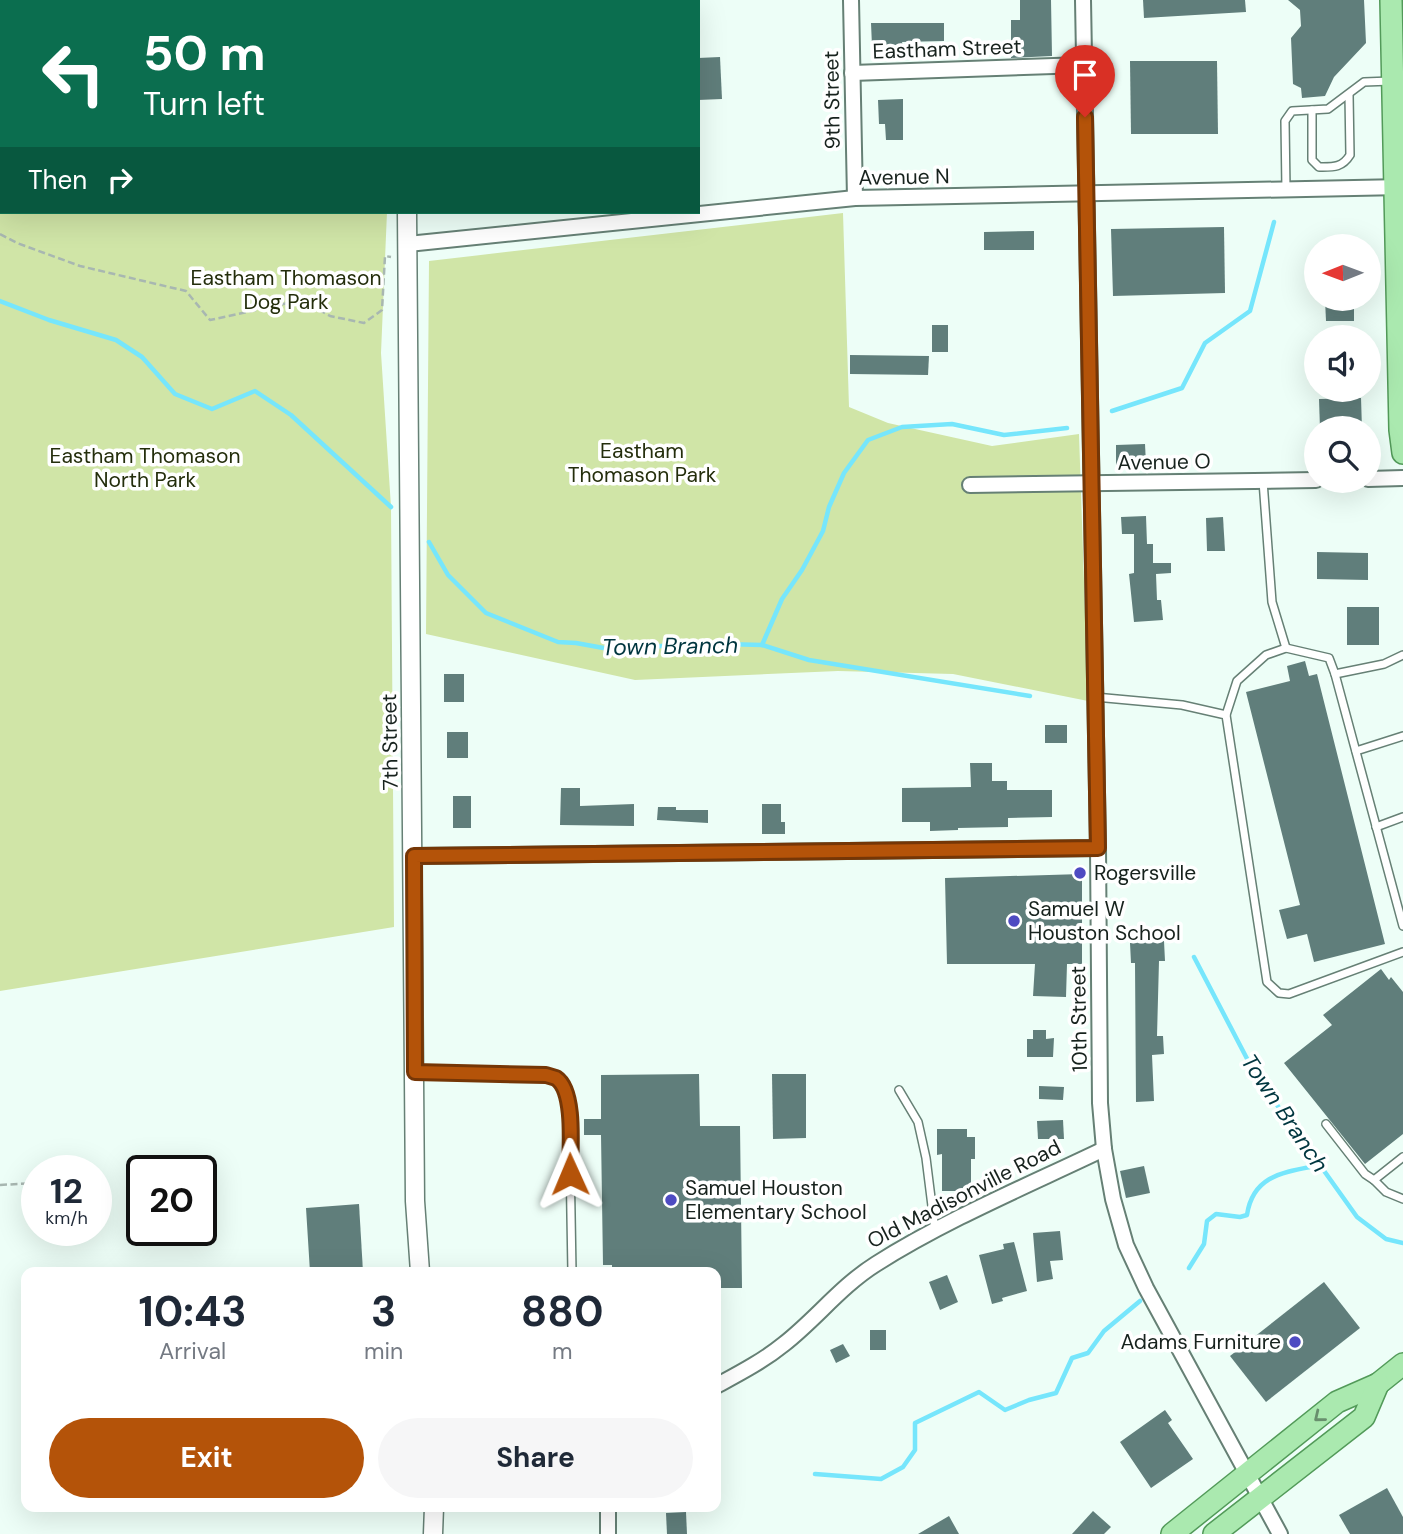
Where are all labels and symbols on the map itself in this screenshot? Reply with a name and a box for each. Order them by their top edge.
street label: Eastham Street [872,32,1022,66]
pin [1055,45,1115,117]
street label: 9th Street [817,50,847,150]
street label: Avenue N [858,162,950,192]
north arrow [1304,234,1381,312]
park label: Eastham Thomason Dog Park [191,264,381,316]
park label: Eastham Thomason Park [568,437,717,489]
park label: Eastham Thomason North Park [50,442,240,494]
street label: Avenue O [1117,447,1211,477]
water label: Town Branch [602,630,738,662]
street label: 7th Street [375,693,405,791]
place label: Rogersville [1094,859,1196,887]
marker: Rogersville [1072,865,1088,881]
place label: Samuel W Houston School [1028,895,1181,947]
marker: Samuel W Houston School [1006,913,1022,929]
street label: 10th Street [1064,966,1094,1072]
water label: Town Branch [1234,1048,1336,1178]
street label: Old Madisonville Road [862,1133,1066,1255]
position arrow [533,1137,607,1211]
speed limit sign: 20 [126,1155,217,1246]
place label: Samuel Houston Elementary School [685,1174,867,1226]
marker: Samuel Houston Elementary School [663,1192,679,1208]
place label: Adams Furniture [1120,1328,1281,1356]
marker: Adams Furniture [1287,1334,1303,1350]
one-way arrow [1314,1409,1327,1421]

